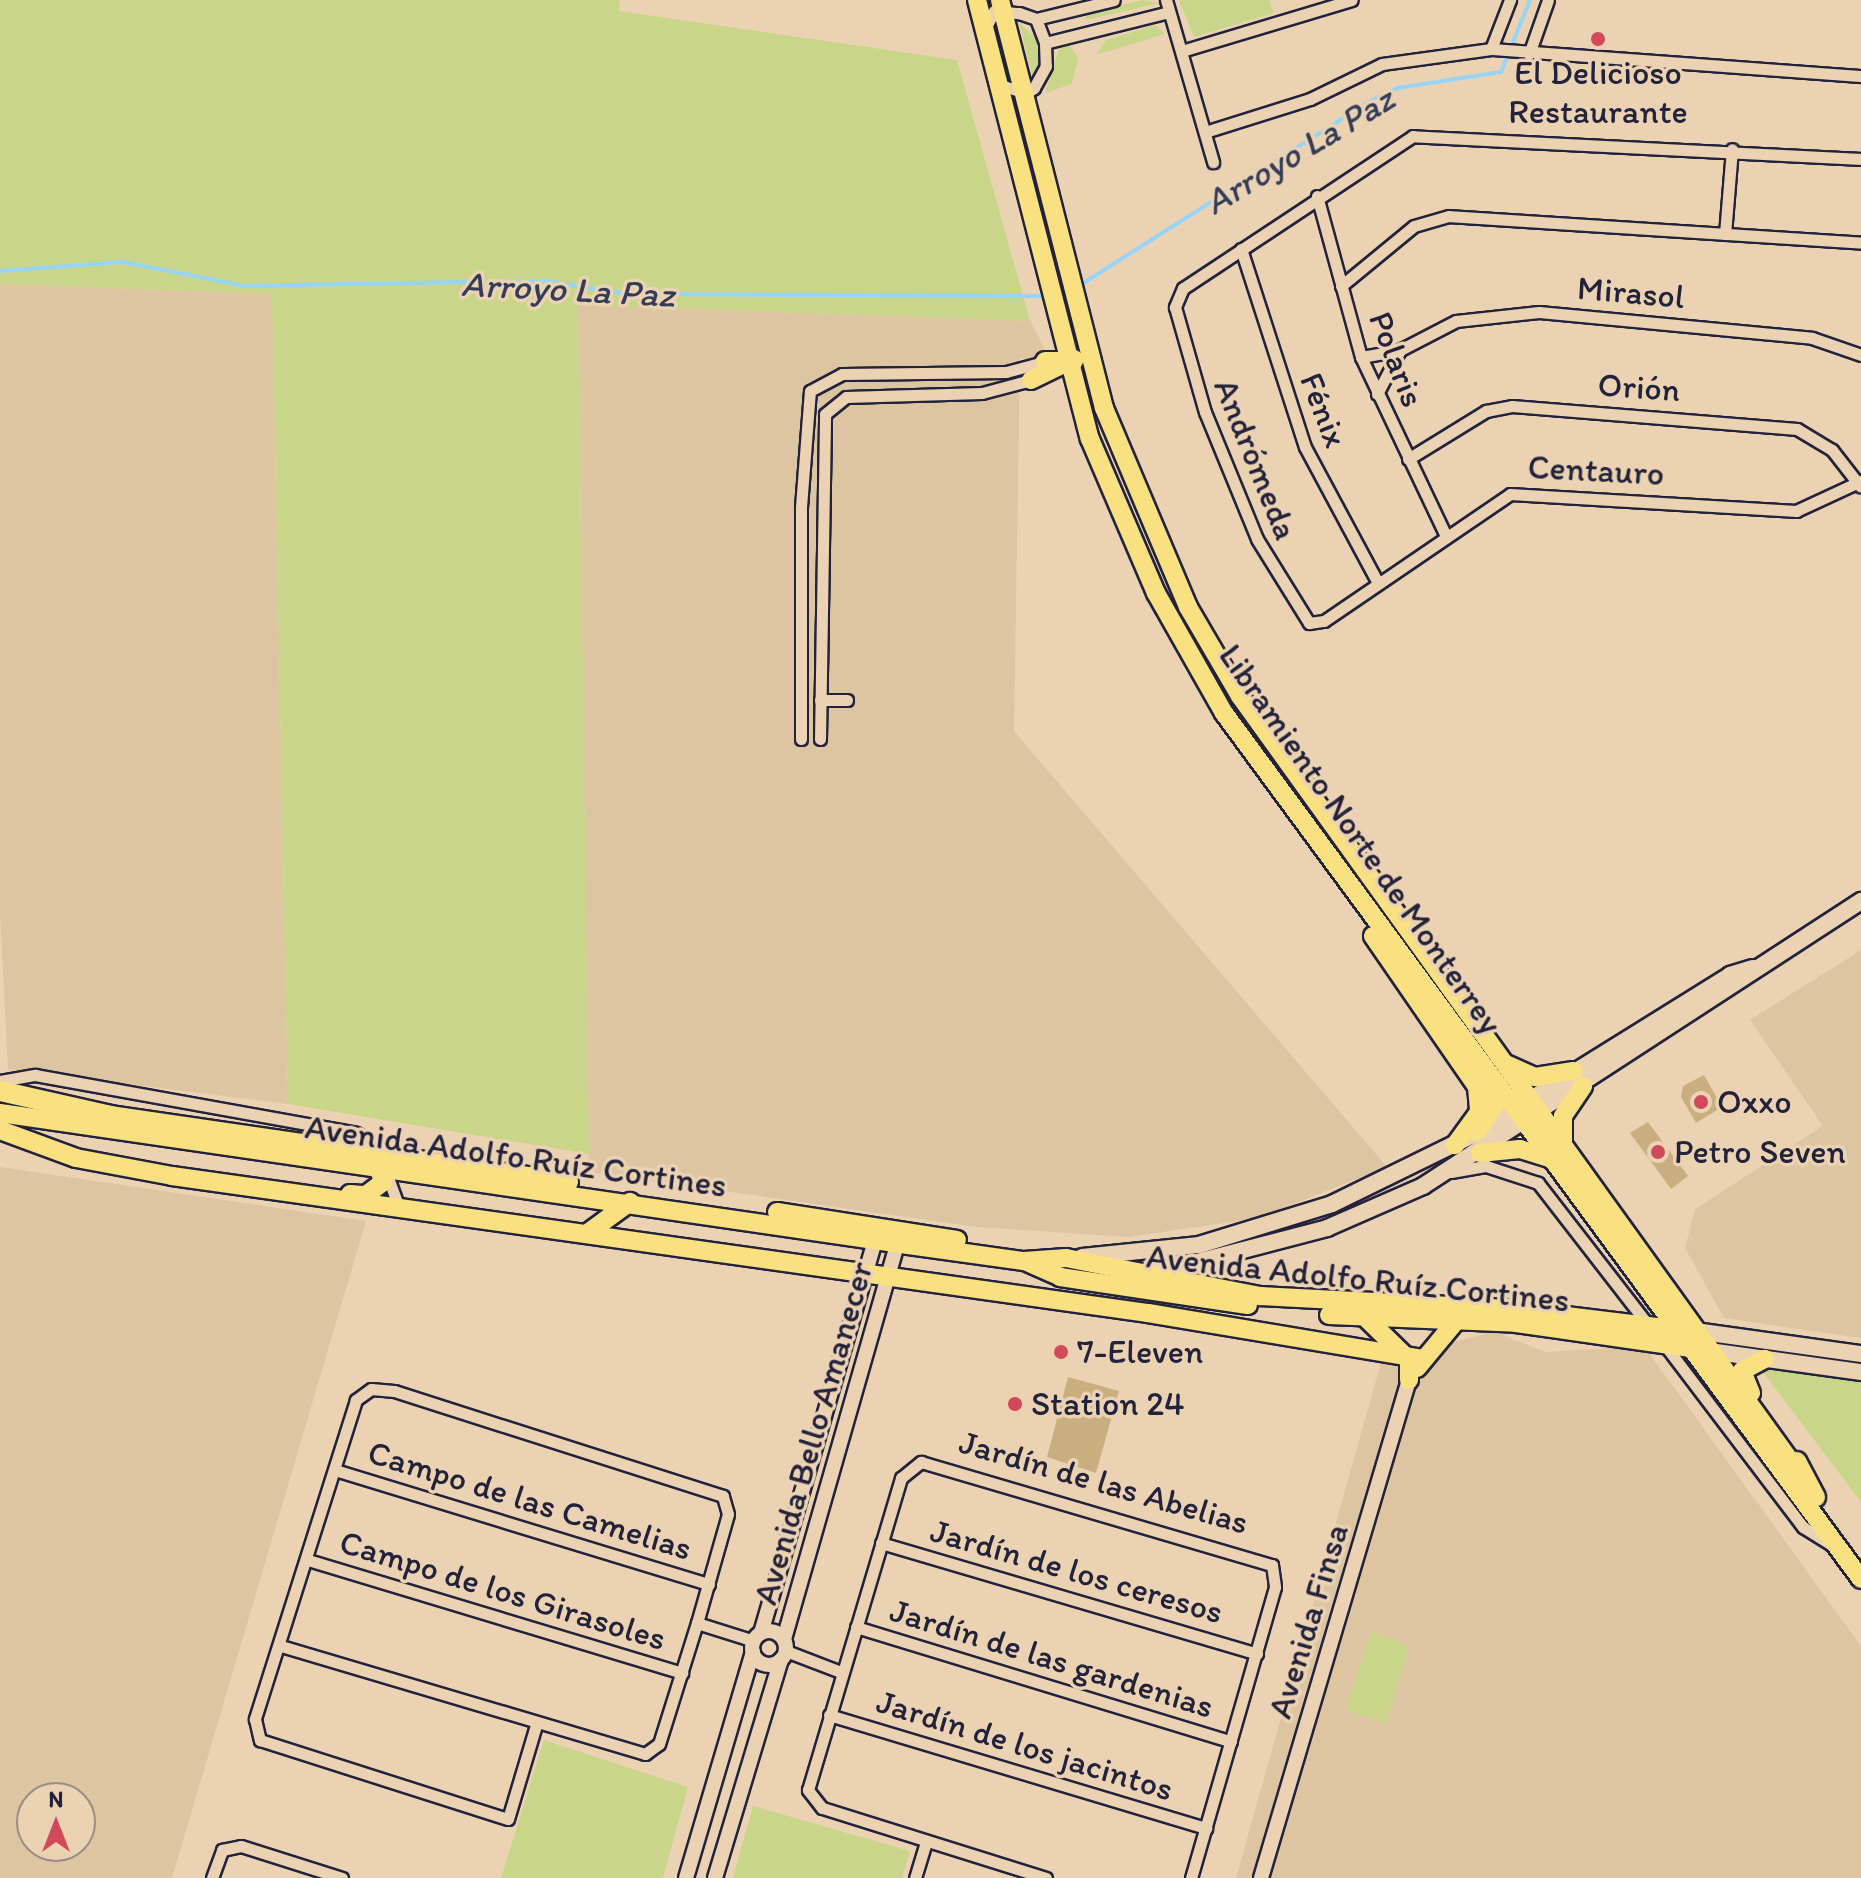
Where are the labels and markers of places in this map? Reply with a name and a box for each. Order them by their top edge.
marker: El Delicioso Restaurante [1589,30,1607,48]
place label: El Delicioso Restaurante [1508,52,1688,132]
place label: Oxxo [1717,1082,1792,1122]
marker: Oxxo [1692,1093,1710,1111]
place label: Petro Seven [1674,1132,1844,1172]
marker: Petro Seven [1649,1143,1667,1161]
place label: 7-Eleven [1077,1332,1203,1372]
marker: 7-Eleven [1052,1343,1070,1361]
place label: Station 24 [1031,1384,1185,1424]
marker: Station 24 [1006,1395,1024,1413]

